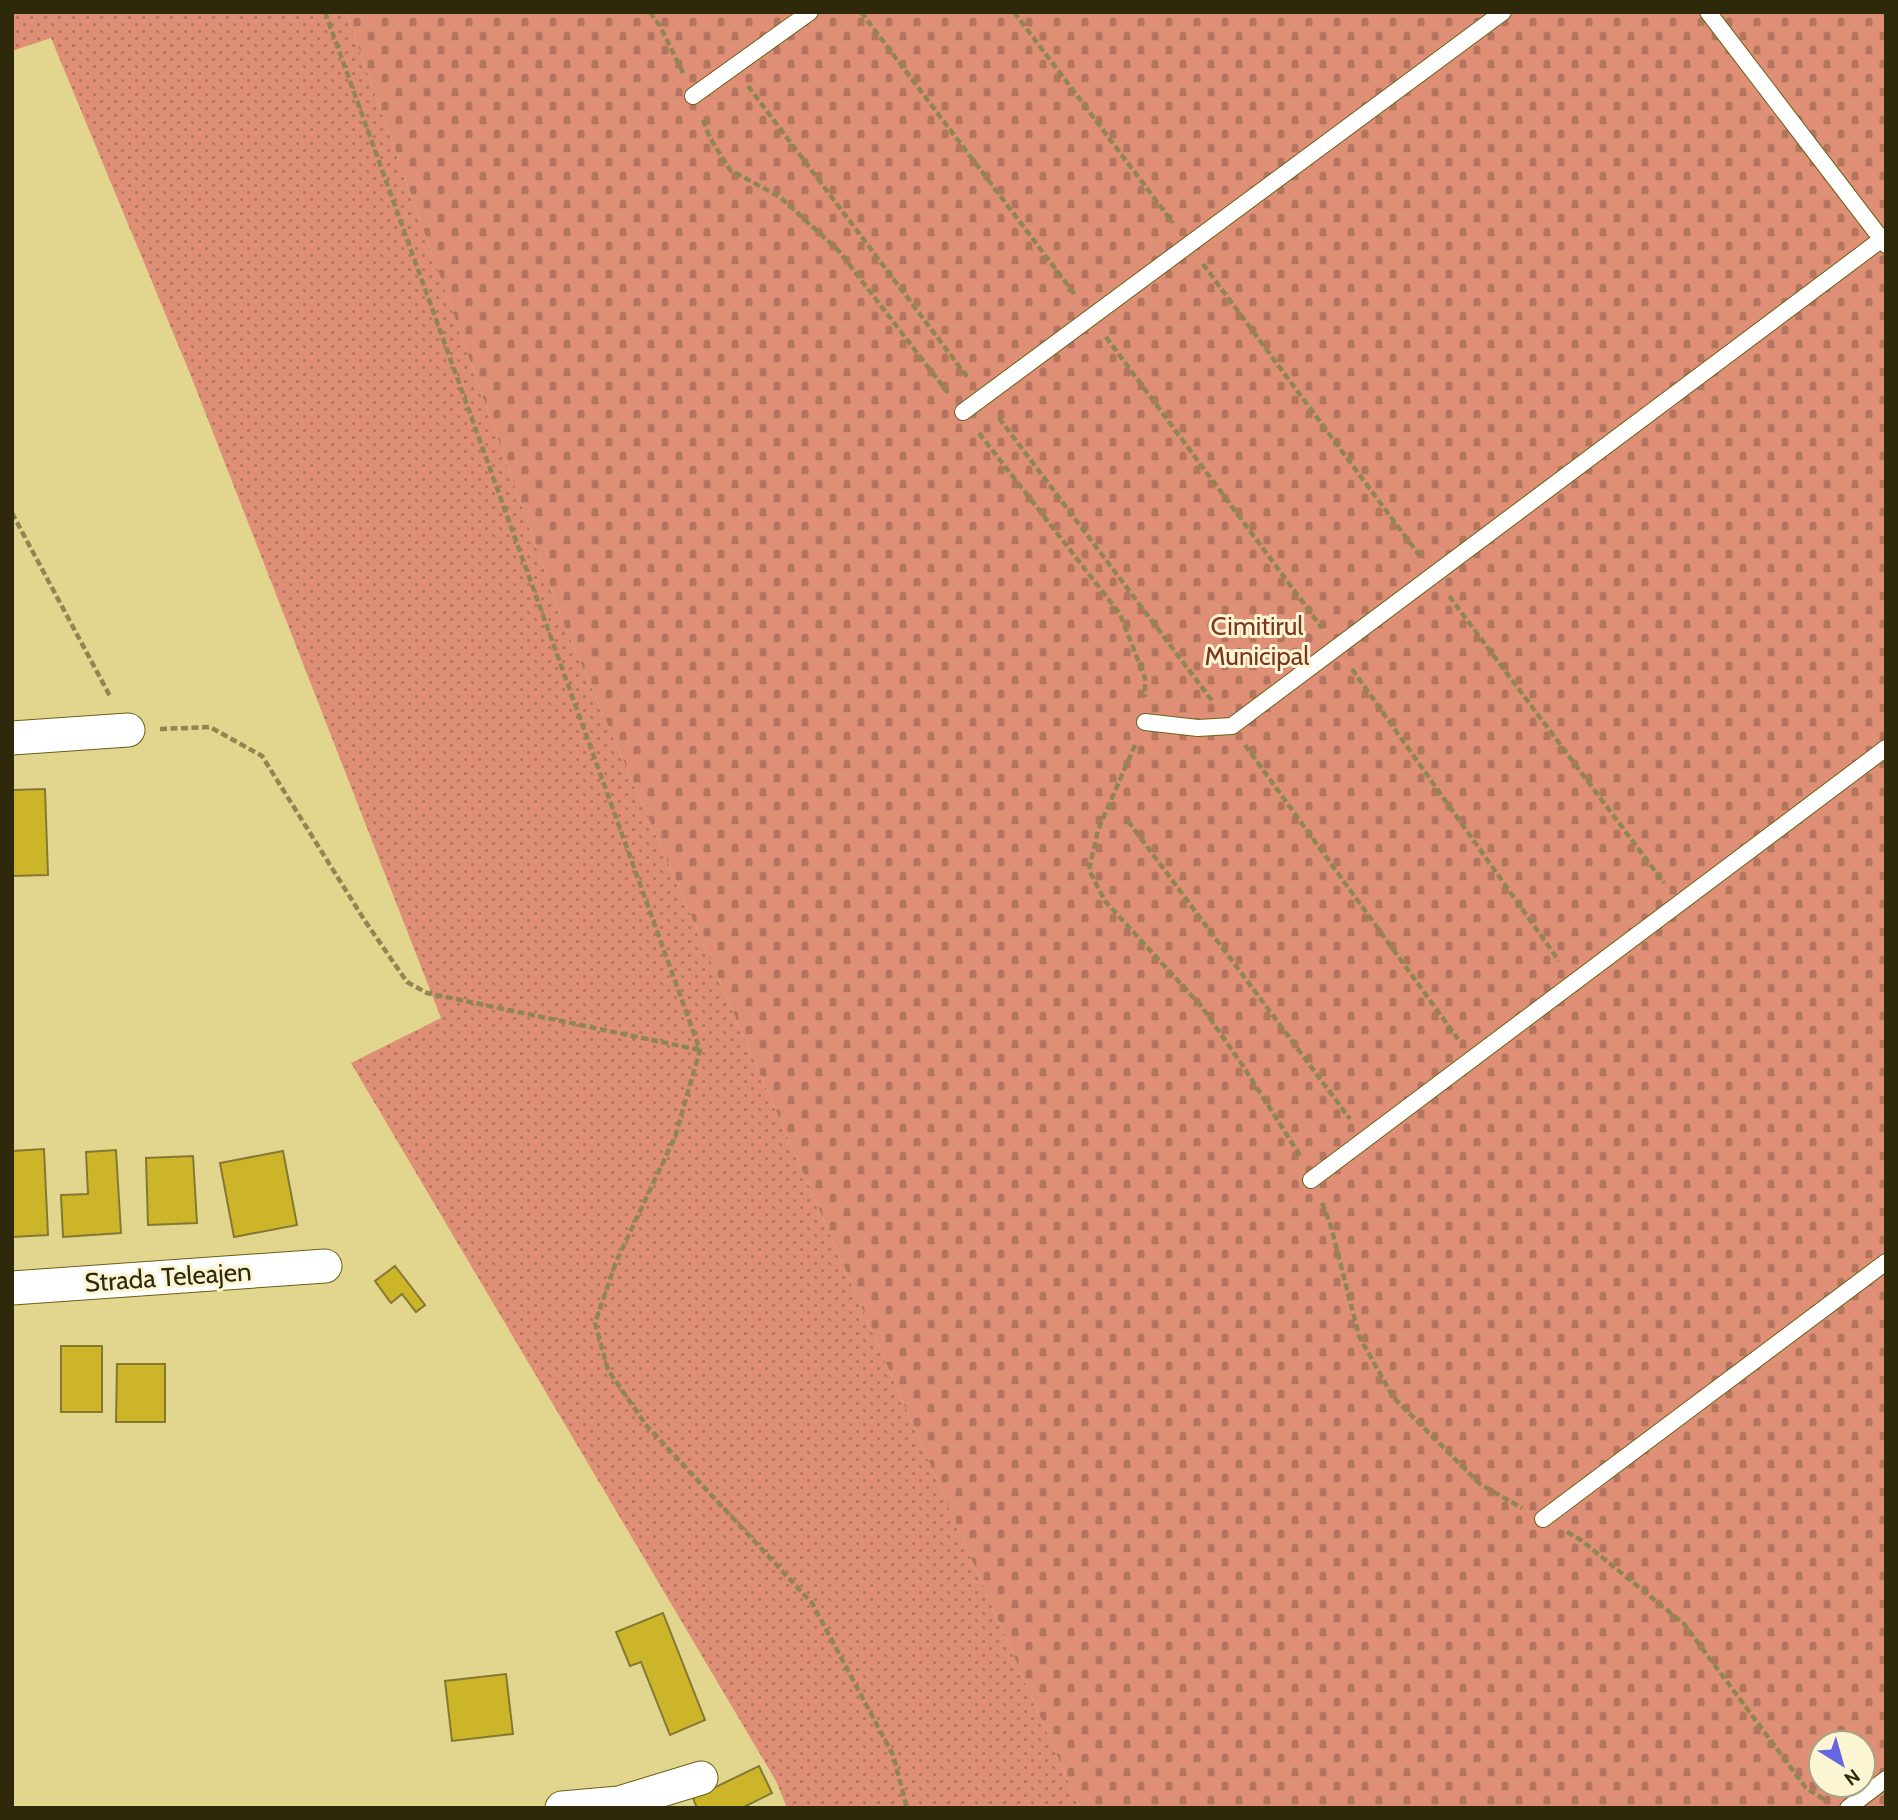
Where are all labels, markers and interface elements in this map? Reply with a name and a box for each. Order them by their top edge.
park label: Cimitirul Municipal [1205,610,1309,672]
street label: Strada Teleajen [84,1255,252,1299]
north arrow [1807,1729,1877,1799]
text: N [1840,1764,1864,1790]

